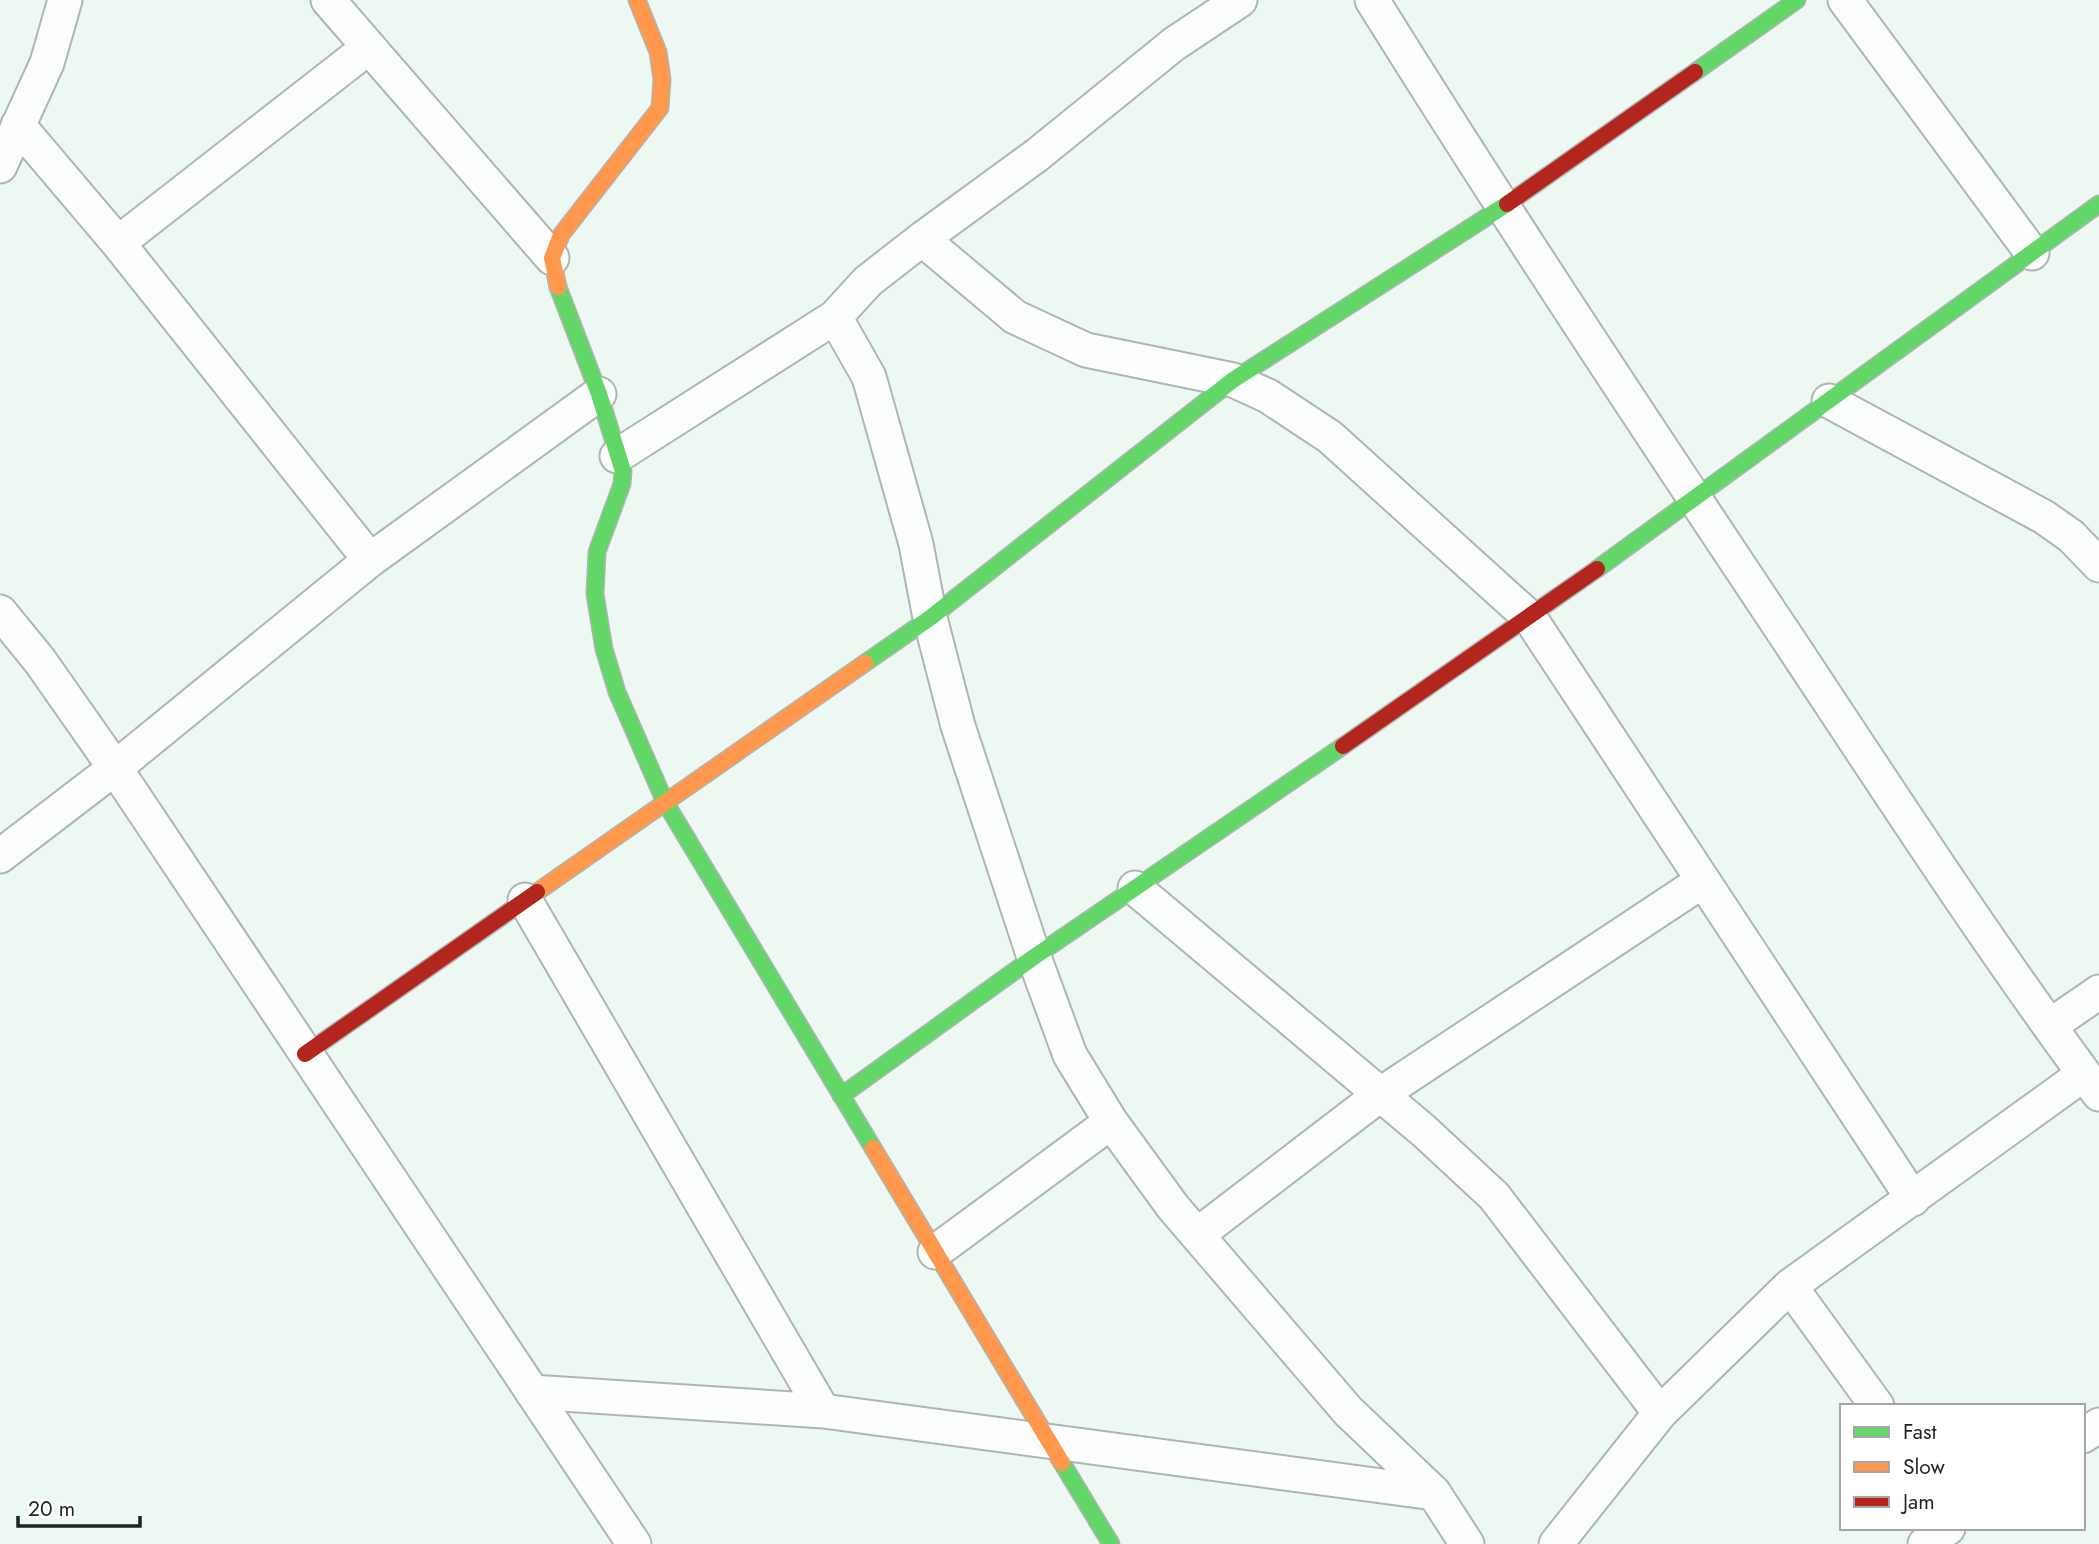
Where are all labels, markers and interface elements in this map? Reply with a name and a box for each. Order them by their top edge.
legend [1840,1404,2085,1530]
text: Fast [1903,1417,1936,1447]
text: Slow [1903,1452,1945,1482]
scale bar [18,1484,140,1528]
text: Jam [1900,1487,1935,1517]
text: 20 m [28,1494,75,1524]

